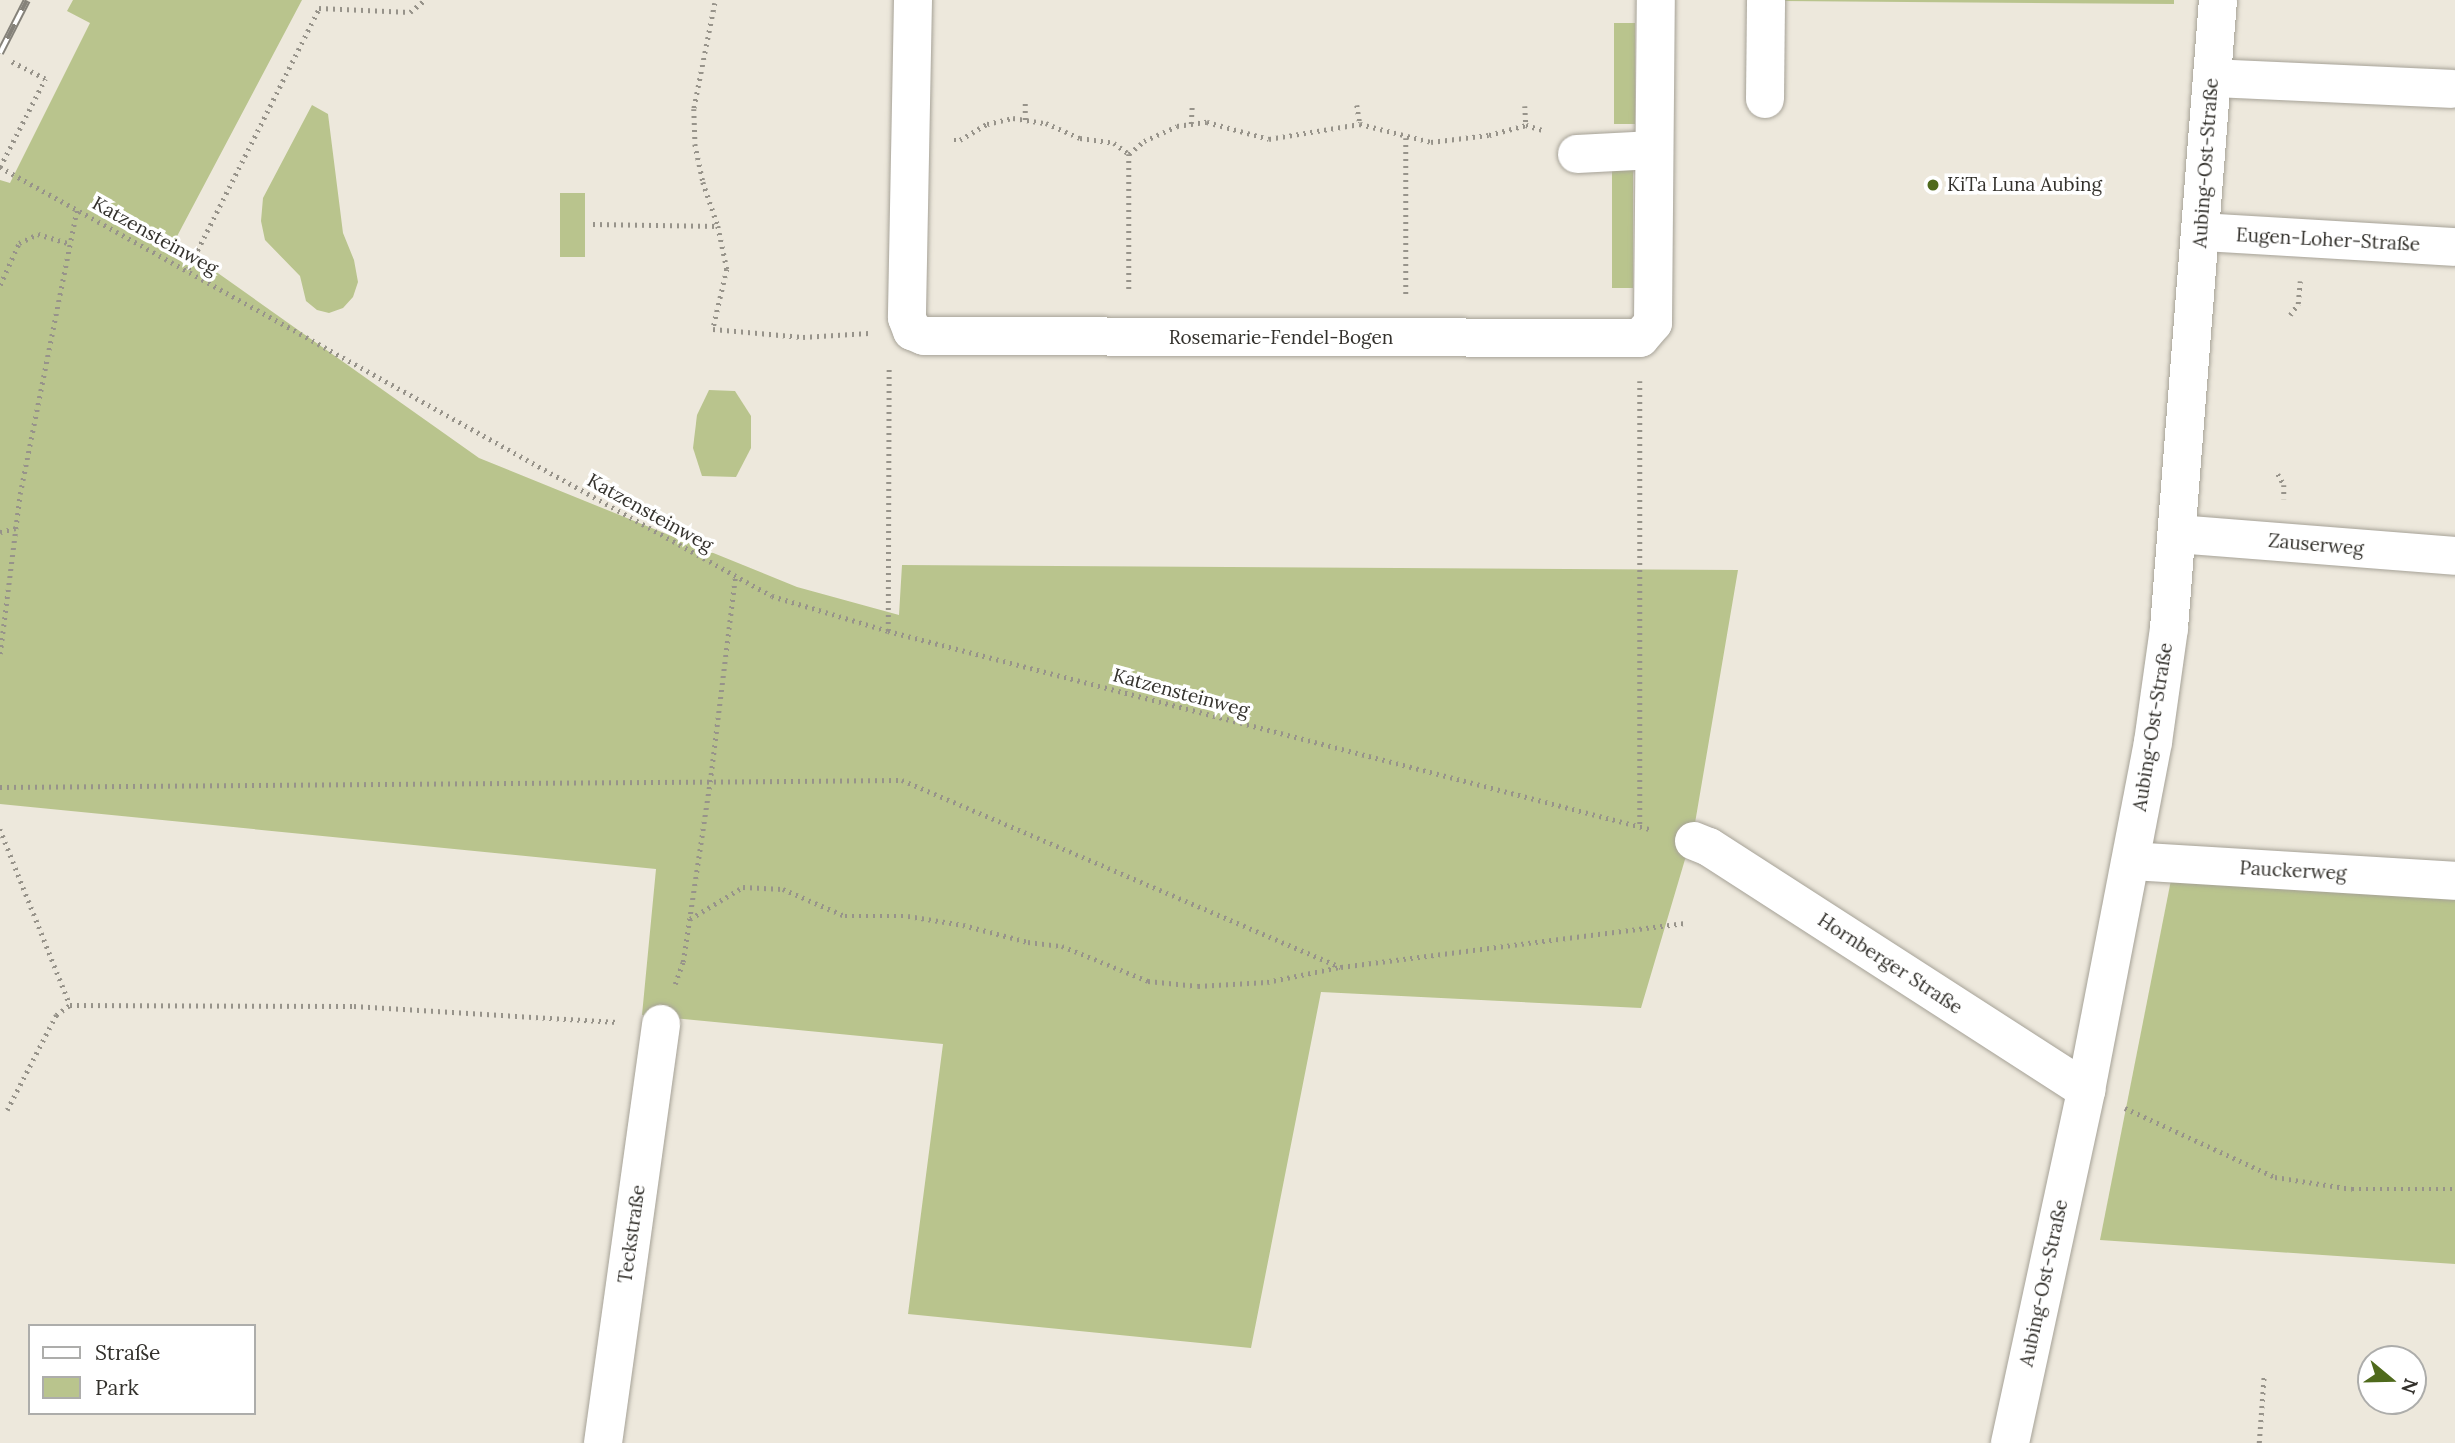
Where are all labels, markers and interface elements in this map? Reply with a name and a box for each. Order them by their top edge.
street label: Aubing-Ost-Straße [2189,77,2223,249]
place label: KiTa Luna Aubing [1947,174,2102,196]
marker: KiTa Luna Aubing [1925,177,1941,193]
street label: Katzensteinweg [88,192,222,280]
street label: Eugen-Loher-Straße [2235,224,2421,256]
street label: Rosemarie-Fendel-Bogen [1169,327,1393,349]
street label: Katzensteinweg [583,469,717,557]
street label: Zauserweg [2267,529,2365,561]
street label: Aubing-Ost-Straße [2128,641,2178,813]
street label: Katzensteinweg [1110,664,1252,722]
street label: Pauckerweg [2239,857,2347,885]
street label: Hornberger Straße [1813,909,1967,1019]
street label: Teckstraße [614,1183,650,1285]
street label: Aubing-Ost-Straße [2015,1197,2073,1369]
legend [28,1324,256,1415]
text: Straße [95,1339,160,1366]
north arrow [2357,1345,2427,1415]
text: Park [95,1374,139,1401]
text: N [2396,1375,2424,1397]

